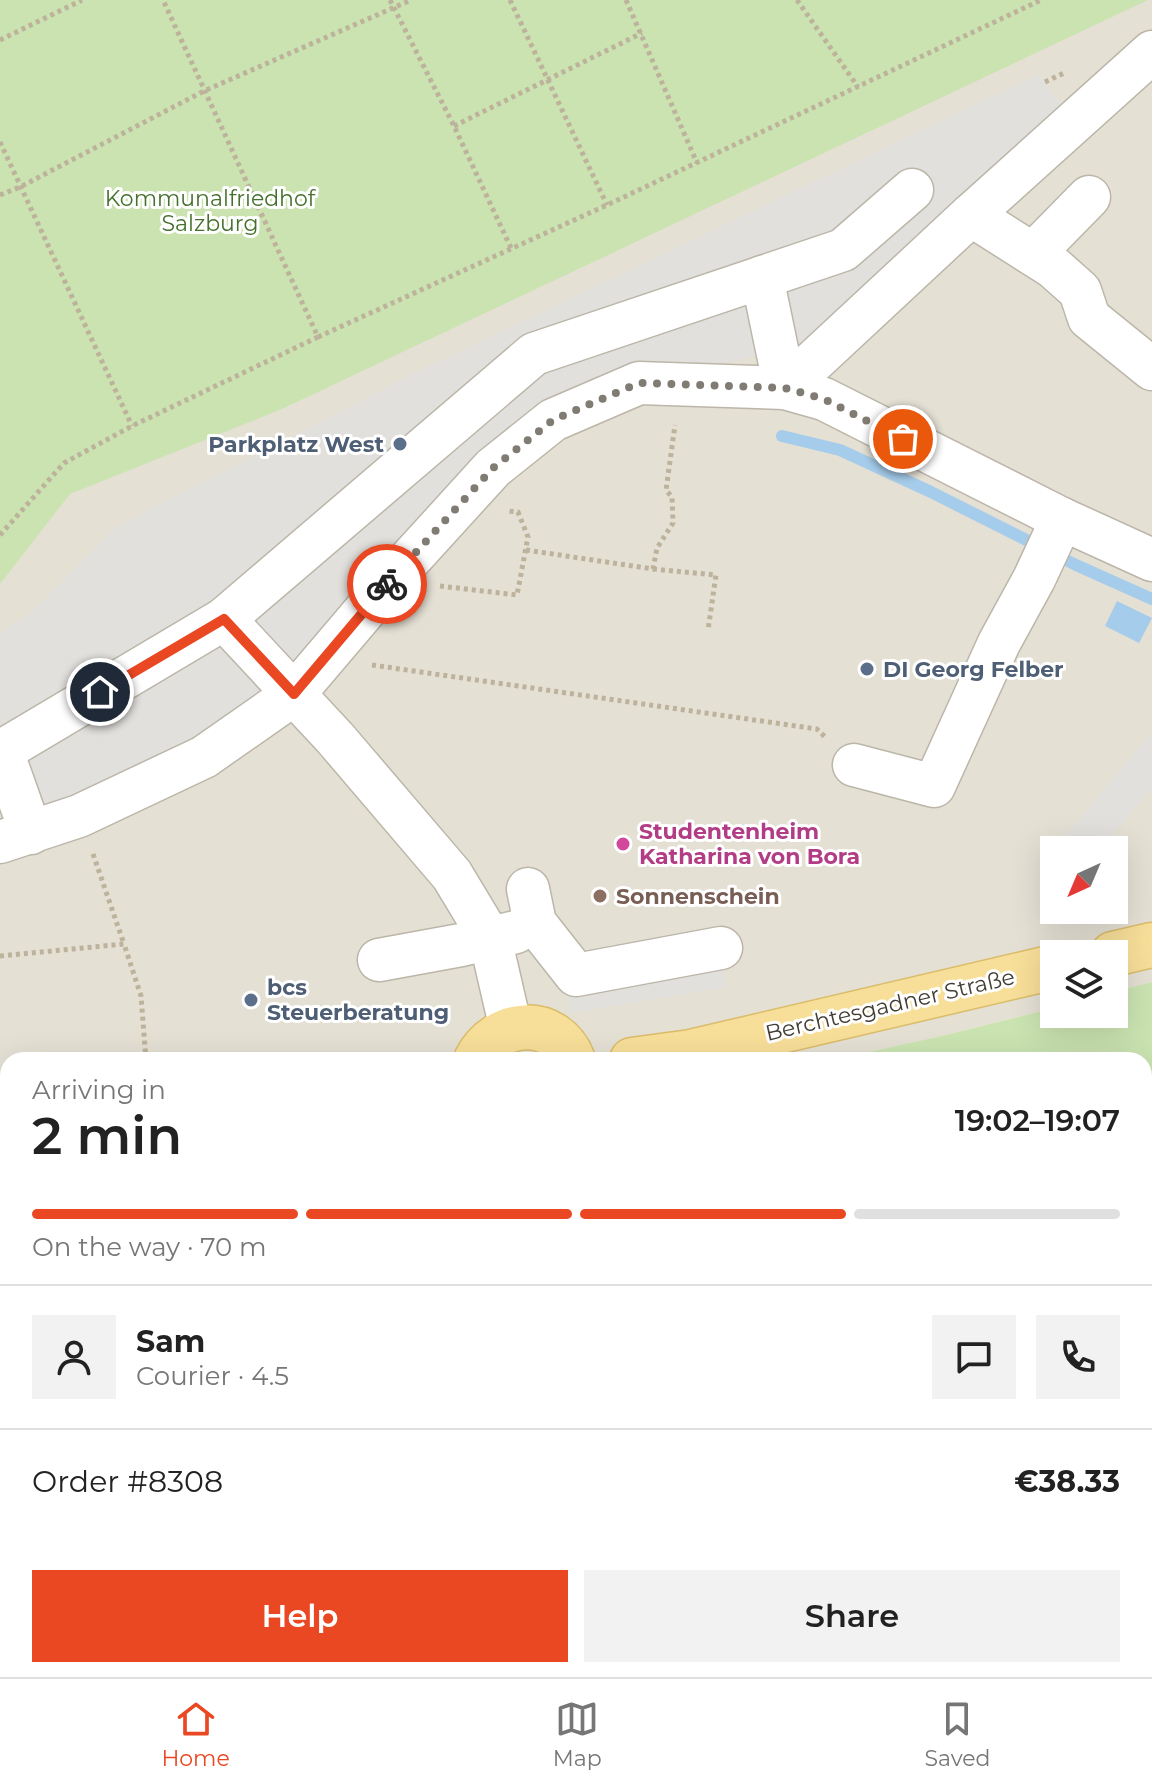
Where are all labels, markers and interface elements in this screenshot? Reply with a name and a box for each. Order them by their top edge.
park label: Kommunalfriedhof Salzburg [105,185,317,237]
pin [869,405,937,473]
icon: bag [881,417,925,461]
place label: Parkplatz West [208,431,384,458]
marker: Parkplatz West [391,435,409,453]
courier [347,544,427,624]
icon: bike [365,562,409,606]
place label: DI Georg Felber [883,656,1064,683]
pin [66,658,134,726]
marker: DI Georg Felber [858,660,876,678]
icon: home [78,670,122,714]
place label: Studentenheim Katharina von Bora [639,818,860,870]
marker: Studentenheim Katharina von Bora [614,835,632,853]
north arrow [1040,836,1128,924]
map controls [1040,836,1128,1028]
place label: Sonnenschein [616,883,780,910]
marker: Sonnenschein [591,887,609,905]
button: layers [1040,940,1128,1028]
street label: Berchtesgadner Straße [763,963,1017,1047]
place label: bcs Steuerberatung [267,974,449,1026]
marker: bcs Steuerberatung [242,991,260,1009]
text: Arriving in [32,1074,166,1106]
text: 19:02–19:07 [955,1102,1120,1139]
text: 2 min [32,1104,182,1167]
text: On the way · 70 m [32,1231,267,1263]
button: person [32,1315,116,1399]
button: chat [932,1315,1016,1399]
button: phone [1036,1315,1120,1399]
text: Sam [136,1323,205,1360]
text: Courier · 4.5 [136,1360,289,1392]
text: Order #8308 [32,1463,223,1500]
text: €38.33 [1014,1463,1120,1500]
button: Help [32,1570,568,1662]
button: Share [584,1570,1120,1662]
tab: Home [161,1697,230,1772]
tab: Map [553,1697,602,1772]
tab: Saved [924,1697,991,1772]

